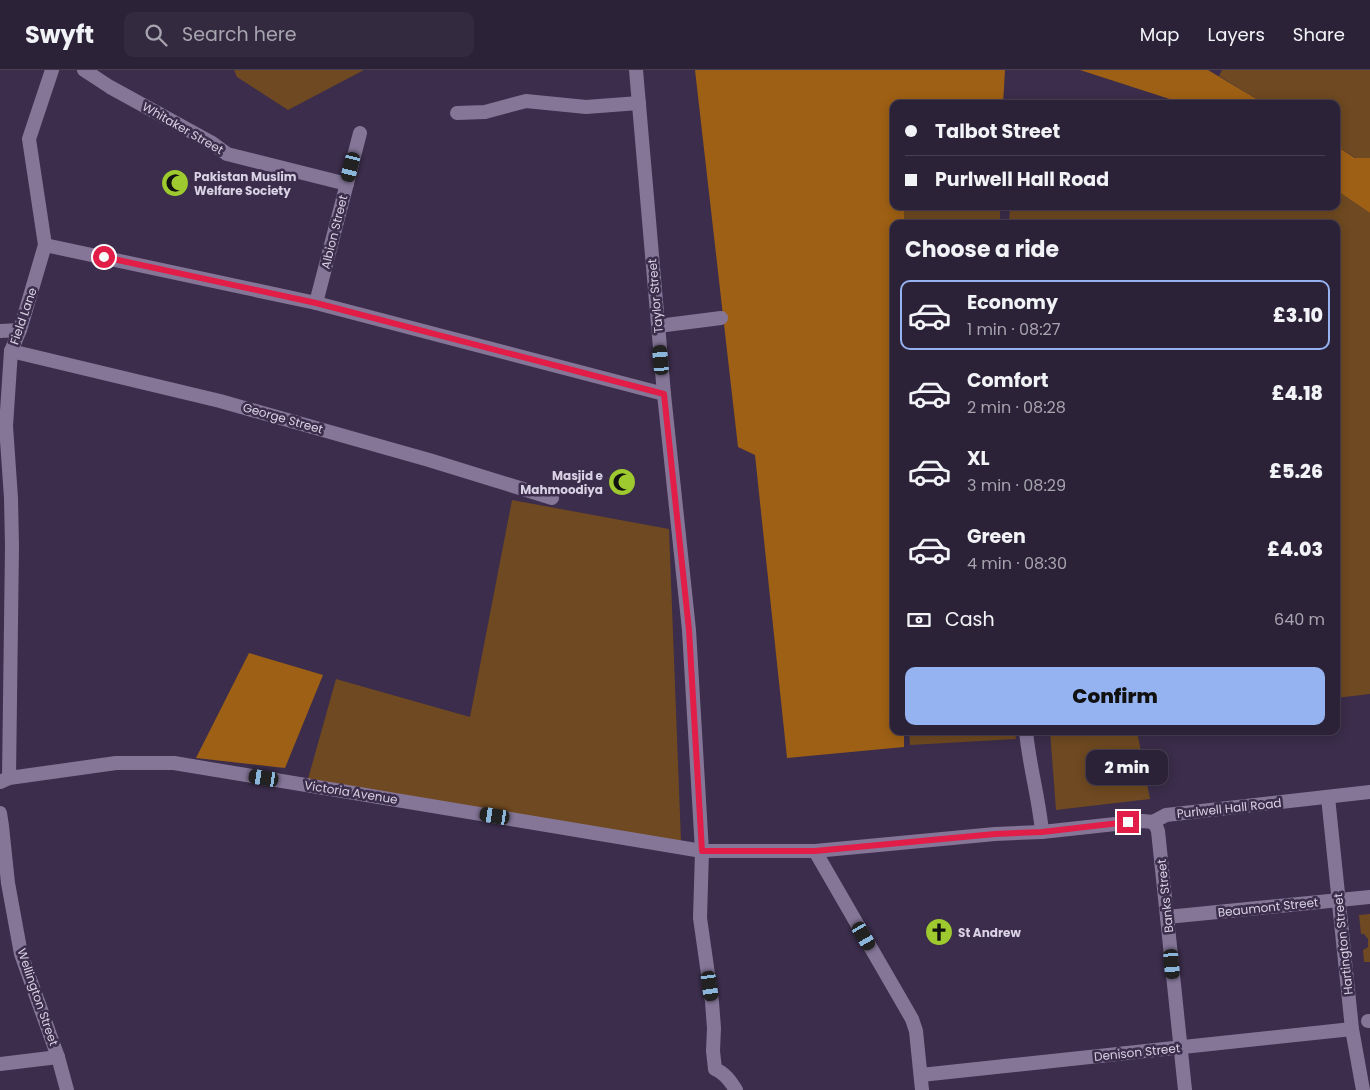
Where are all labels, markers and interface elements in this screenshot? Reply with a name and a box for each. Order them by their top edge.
search box [124,12,474,57]
text: Swyft [25,18,94,51]
icon: search [142,21,170,49]
text: Search here [182,21,297,48]
text: Map [1140,22,1180,47]
text: Layers [1208,22,1265,47]
text: Share [1293,22,1345,47]
street label: Whitaker Street [139,98,227,158]
text: Talbot Street [935,118,1060,145]
car [340,151,361,183]
text: Purlwell Hall Road [935,166,1109,193]
mosque icon: Pakistan Muslim Welfare Society [160,168,190,198]
place label: Pakistan Muslim Welfare Society [194,168,297,199]
street label: Albion Street [317,193,351,271]
text: Choose a ride [905,234,1059,265]
route start [93,246,115,268]
street label: Taylor Street [643,258,667,334]
street label: Field Lane [5,285,41,347]
text: Economy [967,289,1058,316]
icon: car [907,293,952,338]
text: £3.10 [1273,302,1323,329]
text: 1 min · 08:27 [967,318,1060,341]
car [652,344,669,376]
text: Comfort [967,367,1049,394]
icon: car [907,371,952,416]
text: £4.18 [1272,380,1323,407]
text: 2 min · 08:28 [967,396,1066,419]
street label: George Street [241,398,325,438]
text: XL [967,445,990,472]
icon: car [907,449,952,494]
text: £5.26 [1269,458,1323,485]
place label: Masjid e Mahmoodiya [520,467,604,498]
mosque icon: Masjid e Mahmoodiya [607,467,637,497]
text: 3 min · 08:29 [967,474,1066,497]
text: Green [967,523,1026,550]
icon: car [907,527,952,572]
text: £4.03 [1267,536,1323,563]
text: 4 min · 08:30 [967,552,1067,575]
icon: cash [905,606,933,634]
text: Cash [945,606,995,633]
text: 640 m [1274,608,1325,631]
button: Confirm [905,667,1325,725]
callout: 2 min [1087,750,1169,784]
text: 2 min [1104,756,1150,779]
car [248,768,279,788]
street label: Victoria Avenue [303,776,399,808]
street label: Purlwell Hall Road [1176,794,1282,822]
car [479,806,510,826]
route end [1117,811,1139,833]
street label: Banks Street [1153,858,1177,934]
street label: Hartington Street [1329,892,1357,996]
street label: Beaumont Street [1217,893,1319,921]
church icon: St Andrew [924,917,954,947]
car [850,919,877,953]
place label: St Andrew [958,924,1021,941]
street label: Wellington Street [13,946,63,1048]
car [1163,948,1180,980]
car [700,970,719,1002]
street label: Denison Street [1093,1039,1181,1065]

